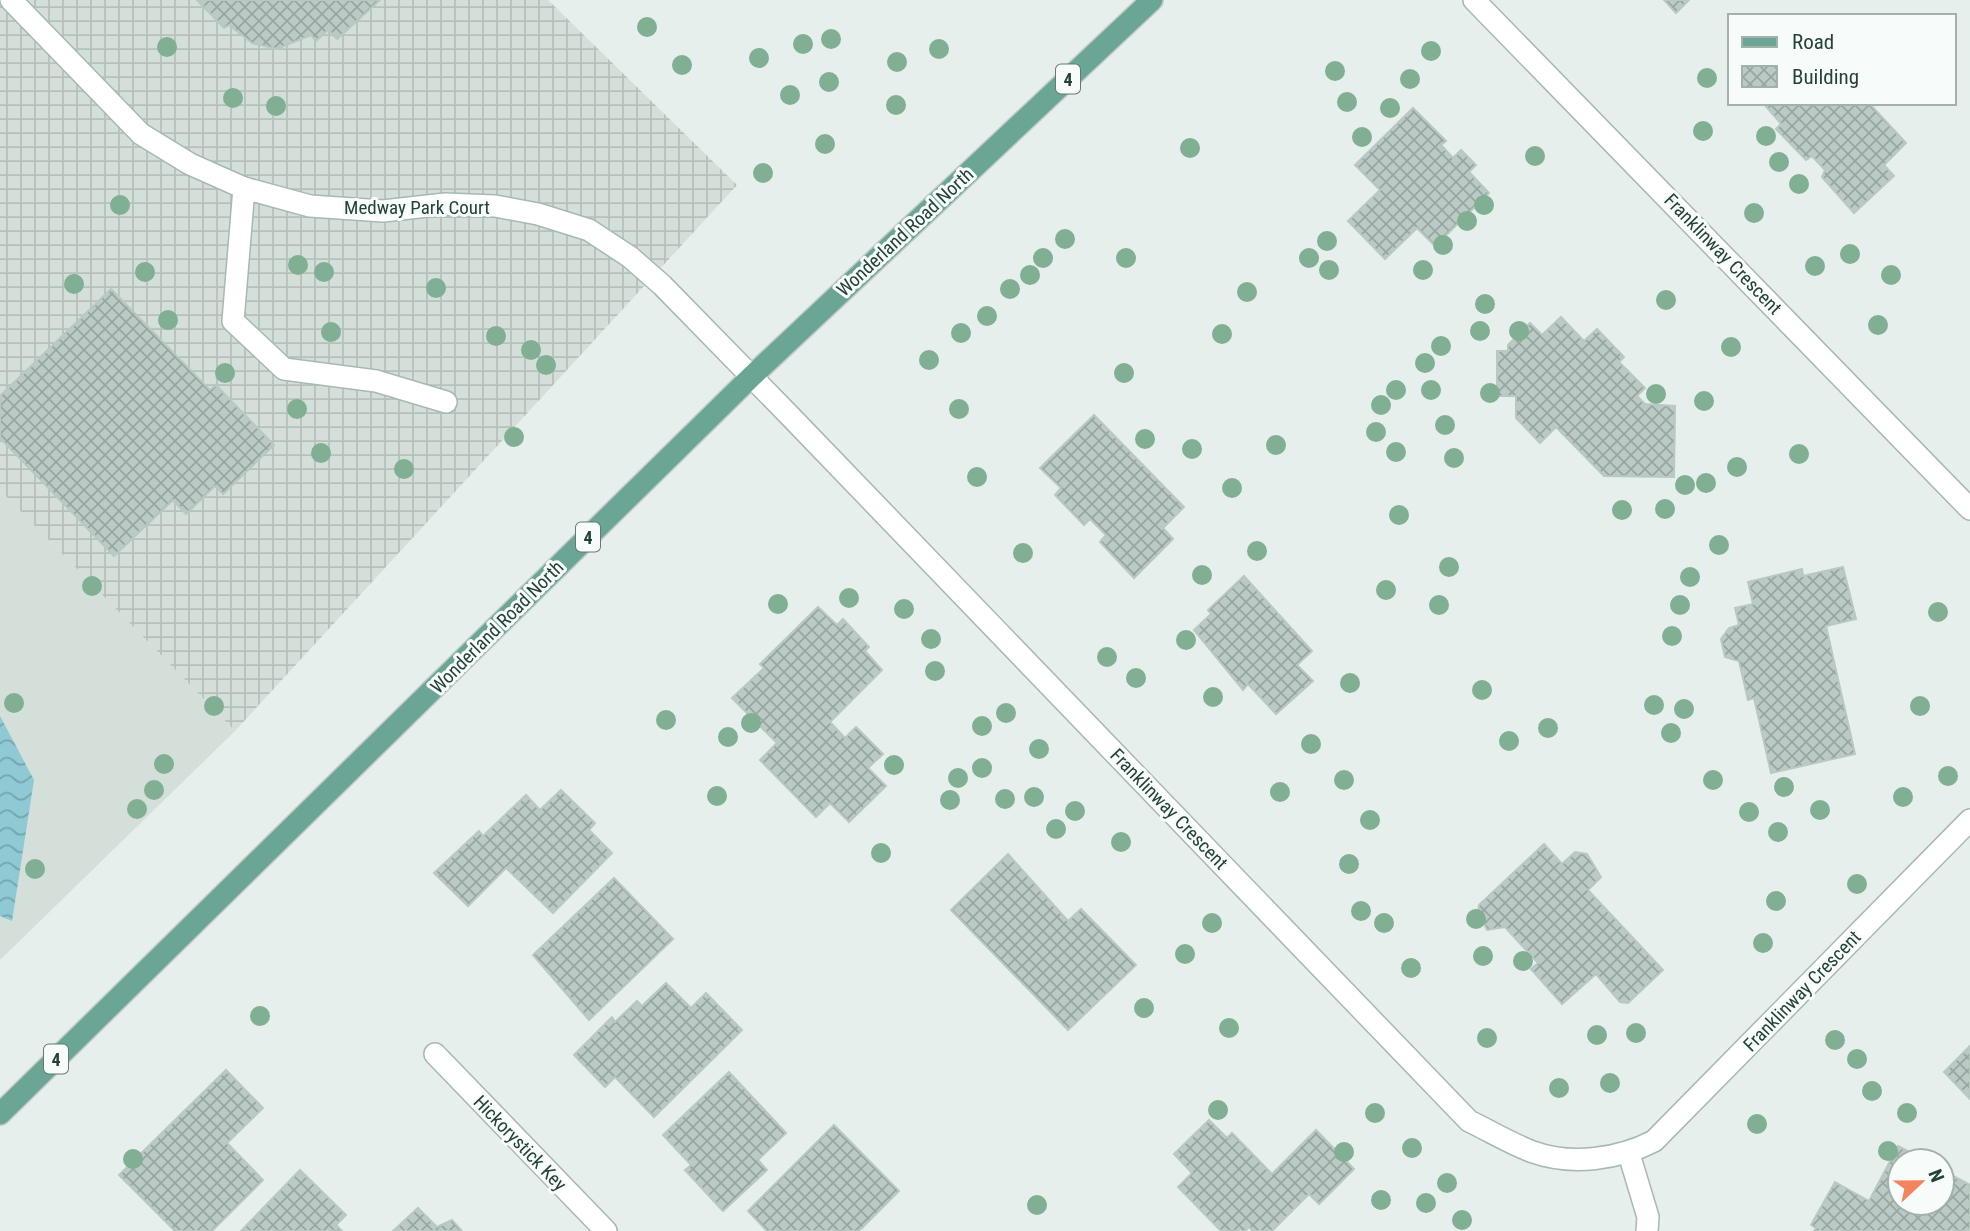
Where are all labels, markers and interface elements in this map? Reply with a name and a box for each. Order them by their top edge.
legend [1728,14,1956,105]
text: Road [1792,30,1834,54]
road number: 4 [1056,64,1080,94]
text: Building [1792,65,1859,89]
street label: Wonderland Road North [832,163,978,301]
street label: Franklinway Crescent [1659,189,1787,319]
street label: Medway Park Court [344,196,490,219]
road number: 4 [576,522,600,552]
street label: Wonderland Road North [426,556,568,698]
street label: Franklinway Crescent [1105,744,1233,874]
street label: Franklinway Crescent [1738,926,1866,1056]
road number: 4 [44,1044,68,1074]
street label: Hickorystick Key [469,1090,571,1196]
north arrow [1886,1147,1956,1217]
text: N [1923,1166,1949,1186]

